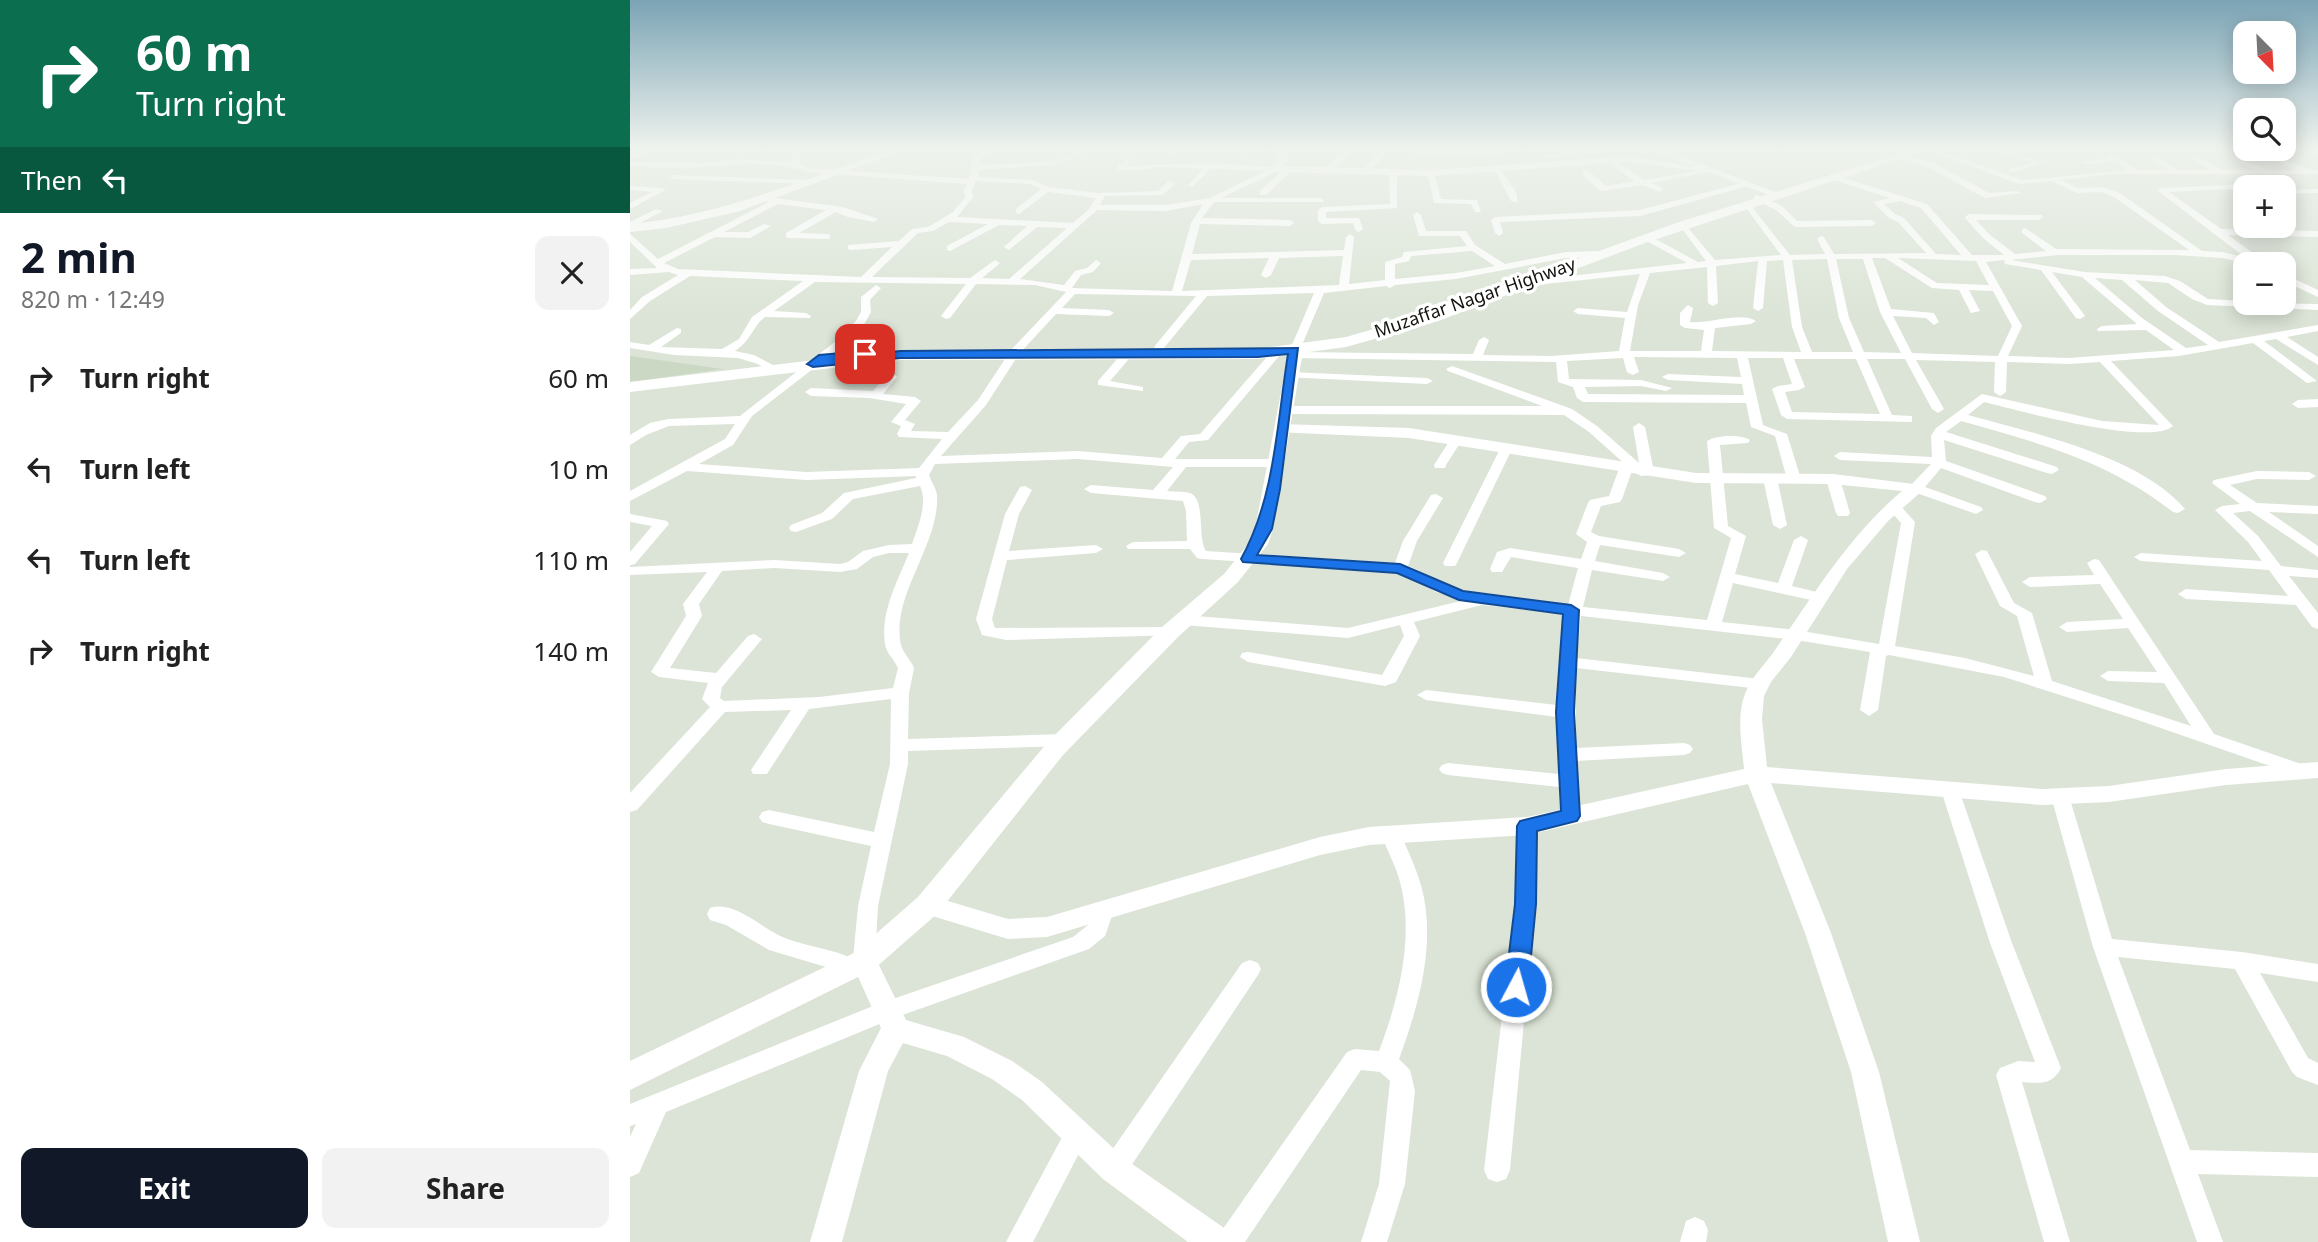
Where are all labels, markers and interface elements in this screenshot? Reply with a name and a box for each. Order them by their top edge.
text: 60 m [136,19,253,85]
north arrow [2233,21,2296,84]
map controls [2233,21,2296,315]
icon: right [21,28,112,119]
text: Turn right [136,82,286,125]
button: search [2233,98,2296,161]
icon: left [96,161,134,199]
text: Then [21,162,82,198]
button: + [2233,175,2296,238]
text: 2 min [21,228,137,285]
button: close [535,236,609,310]
street label: Muzaffar Nagar Highway [1371,251,1579,343]
button: − [2233,252,2296,315]
text: 820 m · 12:49 [21,283,165,315]
pin [835,324,895,384]
icon: arrive [846,335,884,373]
icon: right [21,359,59,397]
text: Turn right [80,360,210,396]
text: 60 m [548,360,609,396]
icon: left [21,450,59,488]
text: Turn left [80,451,191,487]
text: 10 m [548,451,609,487]
icon: left [21,541,59,579]
text: Turn left [80,542,191,578]
text: 110 m [533,542,609,578]
icon: right [21,632,59,670]
text: Turn right [80,633,210,669]
text: 140 m [533,633,609,669]
position arrow [1479,950,1553,1024]
button: Exit [21,1148,308,1228]
button: Share [322,1148,609,1228]

